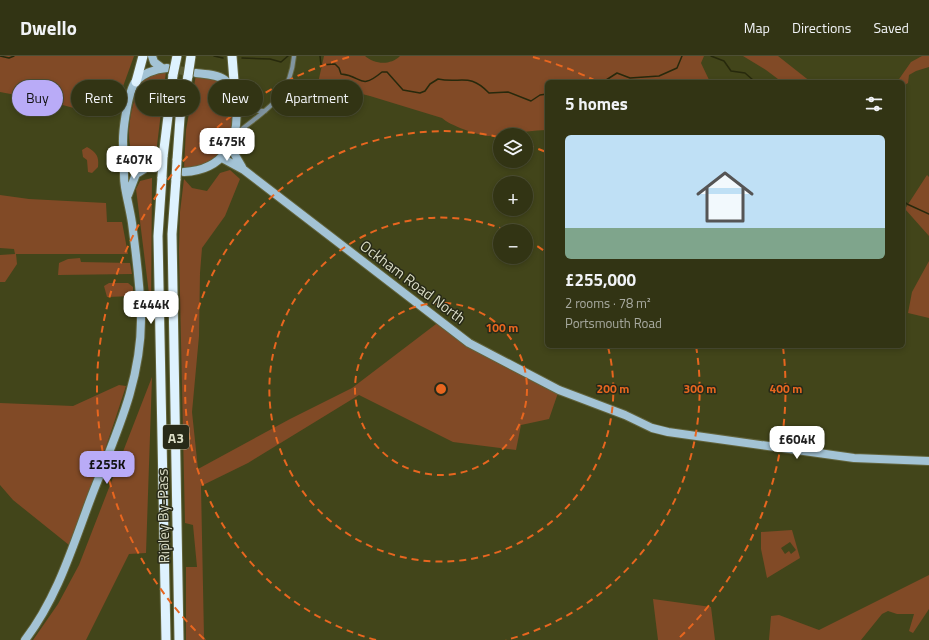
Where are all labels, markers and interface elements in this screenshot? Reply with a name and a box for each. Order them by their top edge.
text: Dwello [20,13,77,42]
text: Map [744,17,770,38]
text: Directions [792,17,851,38]
text: Saved [873,17,909,38]
chip: Buy [12,80,63,116]
chip: Rent [71,80,127,116]
chip: Filters [135,80,200,116]
chip: New [208,80,263,116]
chip: Apartment [271,80,363,116]
text: 5 homes [565,91,628,117]
icon: filters [863,93,885,115]
pin: £475K [199,128,255,162]
map controls [493,128,533,264]
button: layers [493,128,533,168]
text: £475K [209,131,245,151]
pin: £407K [106,146,162,180]
text: £407K [116,149,152,169]
icon: home [689,161,761,233]
button: + [493,176,533,216]
button: − [493,224,533,264]
street label: Ockham Road North [355,235,471,329]
text: £255,000 [565,267,636,293]
pin: £444K [123,291,179,325]
text: 2 rooms · 78 m² [565,293,651,313]
text: £444K [133,294,169,314]
text: Portsmouth Road [565,313,662,333]
text: 100 m [486,318,518,337]
text: 200 m [597,379,629,398]
text: 300 m [684,379,716,398]
text: 400 m [770,379,802,398]
centre of rings [434,382,448,396]
road number: A3 [163,425,189,449]
pin: £604K [769,426,825,460]
text: £604K [779,429,815,449]
pin: £255K [79,451,135,485]
text: £255K [89,454,125,474]
street label: Ripley By-Pass [151,468,175,564]

